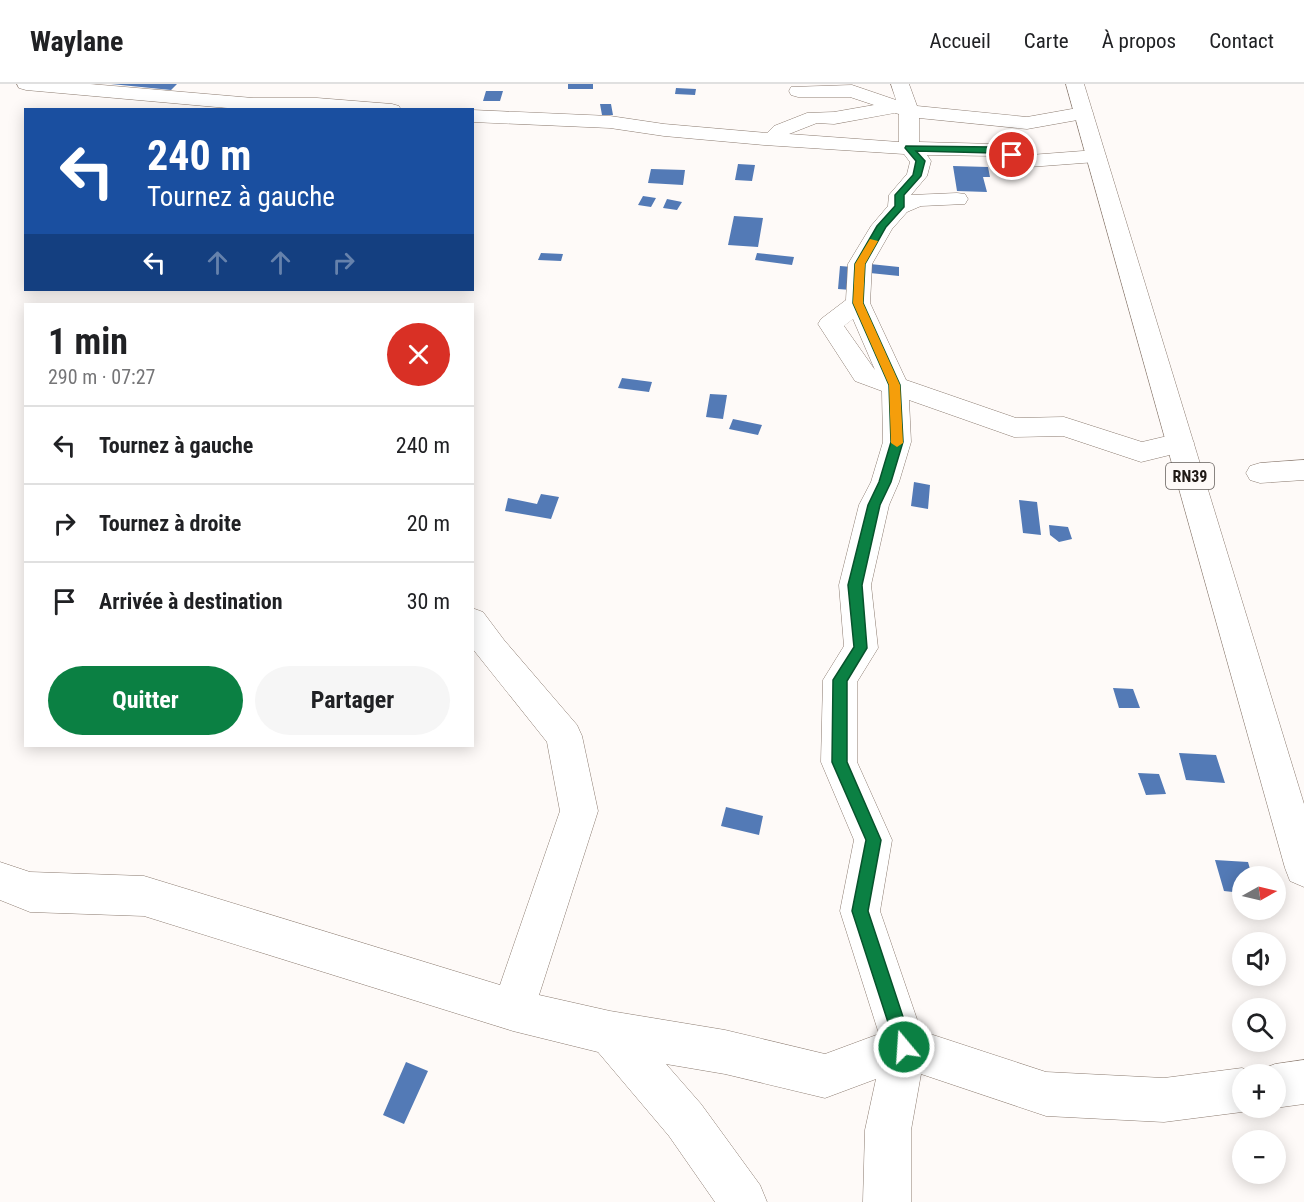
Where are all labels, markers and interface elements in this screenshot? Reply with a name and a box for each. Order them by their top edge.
text: Waylane [30,25,123,58]
text: Accueil [930,29,991,53]
text: Carte [1024,29,1069,53]
text: À propos [1102,29,1176,53]
text: Contact [1209,29,1274,53]
pin [986,129,1037,180]
text: 240 m [147,131,252,180]
icon: left [48,132,126,210]
icon: arrive [995,138,1028,171]
text: Tournez à gauche [147,181,335,213]
icon: left [138,246,171,279]
icon: ahead [201,246,234,279]
icon: ahead [264,246,297,279]
icon: right [327,246,360,279]
text: 1 min [48,321,128,363]
button: close [387,323,450,386]
text: 290 m · 07:27 [48,365,155,389]
icon: left [48,429,81,462]
text: Tournez à gauche [99,433,253,458]
text: 240 m [396,433,450,458]
road number: RN39 [1166,463,1214,489]
icon: right [48,507,81,540]
text: Tournez à droite [99,511,241,536]
text: 20 m [407,511,450,536]
icon: arrive [48,585,81,618]
text: Arrivée à destination [99,589,283,614]
text: 30 m [407,589,450,614]
button: Quitter [48,666,243,735]
button: Partager [255,666,450,735]
north arrow [1232,866,1286,920]
map controls [1232,866,1286,1184]
button: sound [1232,932,1286,986]
button: search [1232,998,1286,1052]
position arrow [872,1015,936,1079]
button: + [1232,1064,1286,1118]
button: − [1232,1130,1286,1184]

